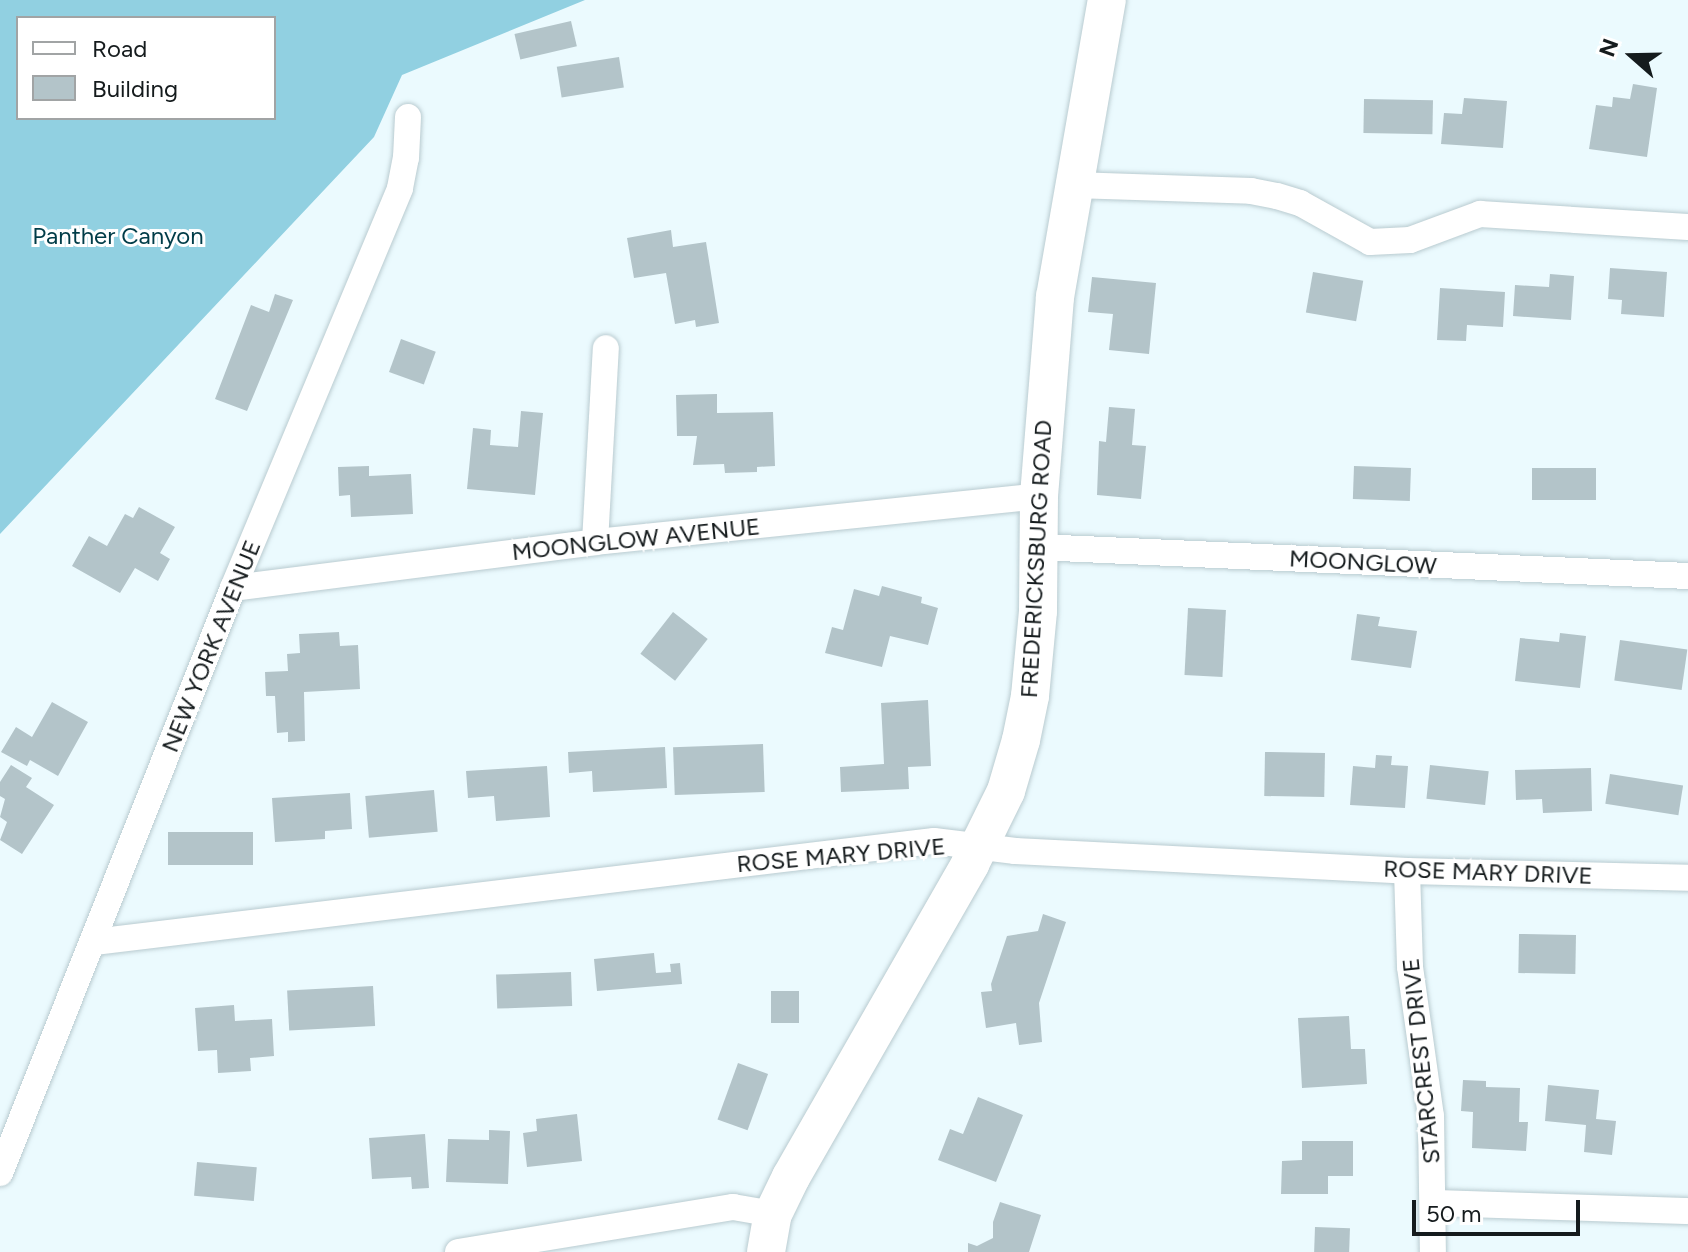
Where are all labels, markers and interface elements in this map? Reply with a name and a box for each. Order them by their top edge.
legend [16,16,276,120]
north arrow [1592,16,1672,96]
text: Road [92,34,147,63]
text: N [1593,35,1625,60]
text: Building [92,74,178,103]
park label: Panther Canyon [32,222,204,250]
street label: FREDERICKSBURG ROAD [1014,419,1058,699]
street label: MOONGLOW AVENUE [510,512,762,566]
street label: NEW YORK AVENUE [155,536,267,756]
street label: MOONGLOW [1288,544,1438,580]
street label: ROSE MARY DRIVE [735,832,947,878]
street label: ROSE MARY DRIVE [1383,854,1593,890]
street label: STARCREST DRIVE [1396,957,1446,1165]
scale bar [1416,1184,1584,1234]
text: 50 m [1426,1199,1482,1228]

